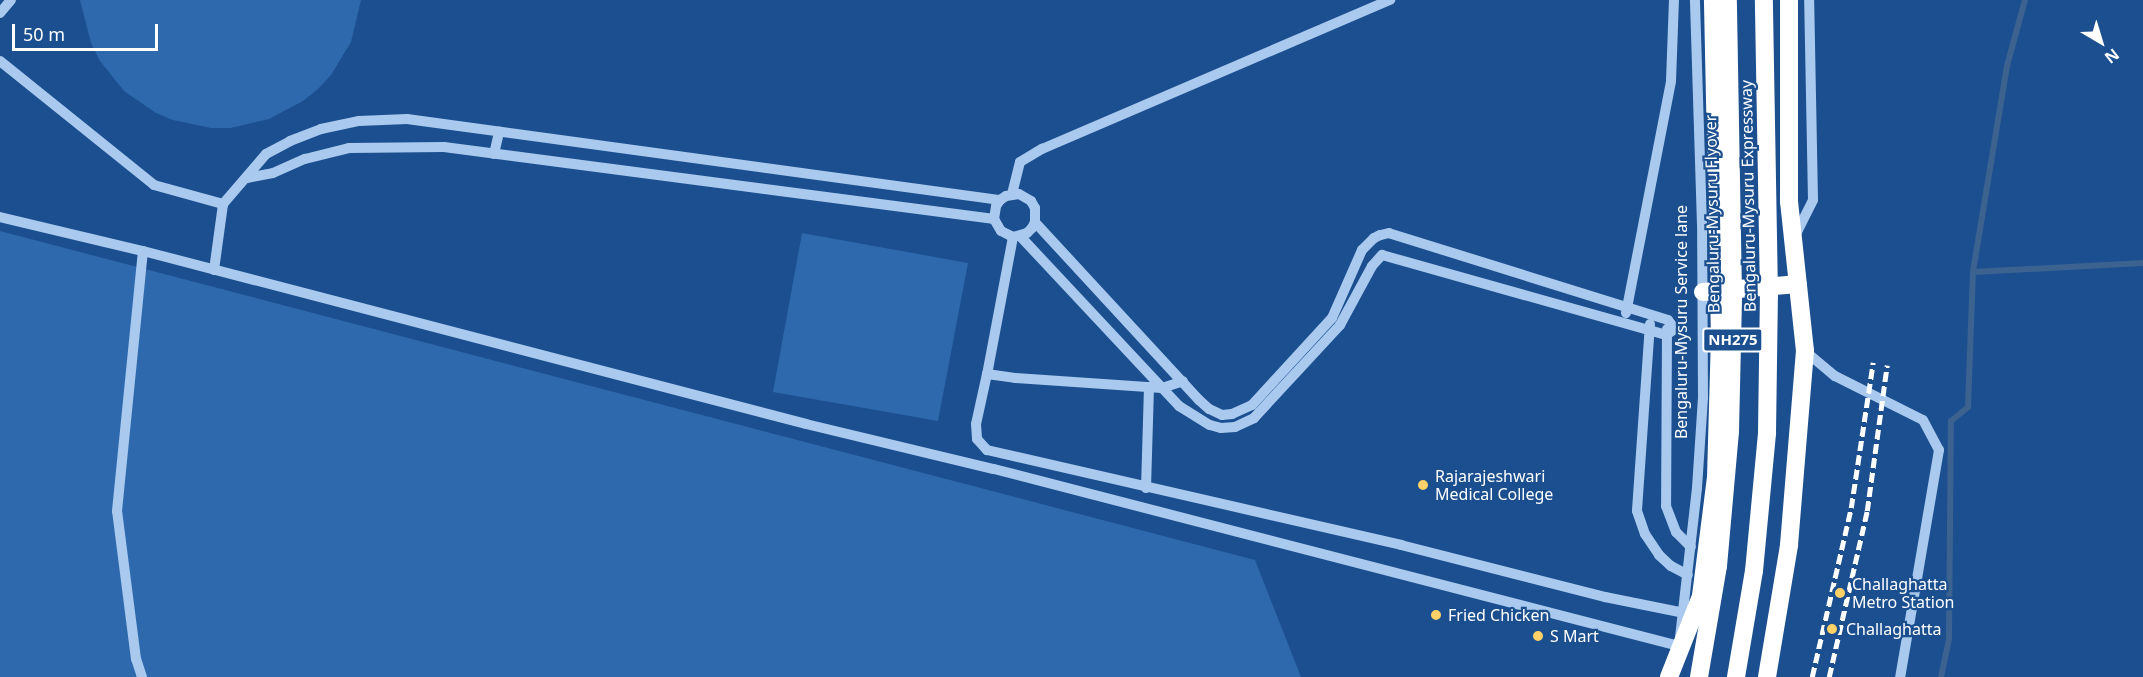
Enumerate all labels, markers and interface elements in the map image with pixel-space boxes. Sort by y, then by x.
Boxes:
scale bar [15,12,160,50]
north arrow [2071,12,2131,72]
text: 50 m [23,22,65,46]
text: N [2100,44,2124,69]
street label: Bengaluru-Mysuru Expressway [1736,80,1760,312]
street label: Bengaluru-Mysuru Flyover [1701,115,1723,313]
street label: Bengaluru-Mysuru Service lane [1671,205,1691,439]
road number: NH275 [1702,328,1764,352]
place label: Rajarajeshwari Medical College [1435,466,1553,504]
marker: Rajarajeshwari Medical College [1416,478,1430,492]
place label: Challaghatta Metro Station [1852,574,1954,612]
marker: Challaghatta Metro Station [1833,586,1847,600]
place label: Fried Chicken [1448,605,1549,625]
marker: Fried Chicken [1429,608,1443,622]
place label: Challaghatta [1846,619,1941,639]
marker: Challaghatta [1823,620,1841,638]
place label: S Mart [1550,626,1599,646]
marker: S Mart [1531,629,1545,643]

